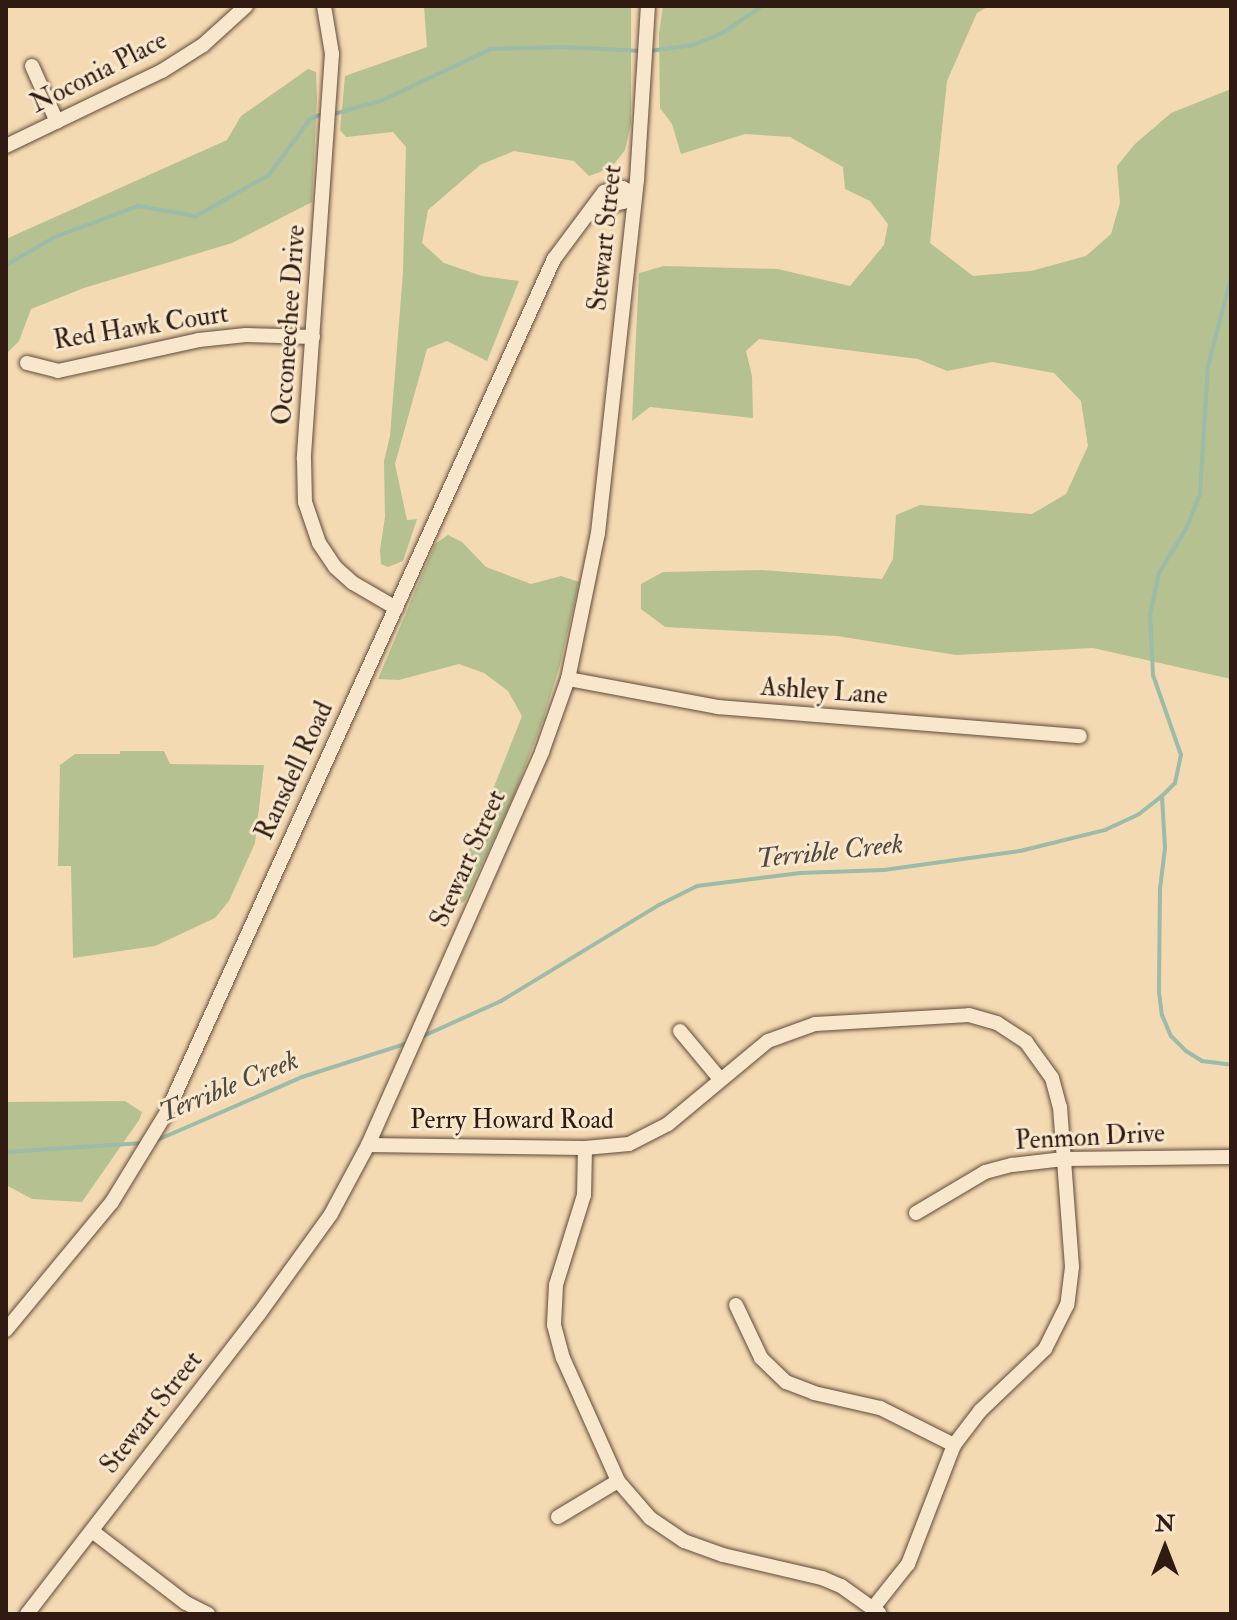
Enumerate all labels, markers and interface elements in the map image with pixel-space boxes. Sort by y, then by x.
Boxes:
street label: Noconia Place [26,25,172,121]
street label: Stewart Street [583,163,629,313]
street label: Occoneechee Drive [267,224,313,426]
street label: Red Hawk Court [51,299,231,357]
street label: Ashley Lane [760,672,888,712]
street label: Ransdell Road [249,697,341,845]
street label: Stewart Street [425,786,513,932]
water label: Terrible Creek [755,828,905,876]
water label: Terrible Creek [154,1044,304,1130]
street label: Perry Howard Road [410,1105,614,1137]
street label: Penmon Drive [1014,1119,1166,1157]
street label: Stewart Street [95,1346,209,1480]
north arrow [1125,1508,1205,1588]
text: N [1155,1510,1175,1538]

